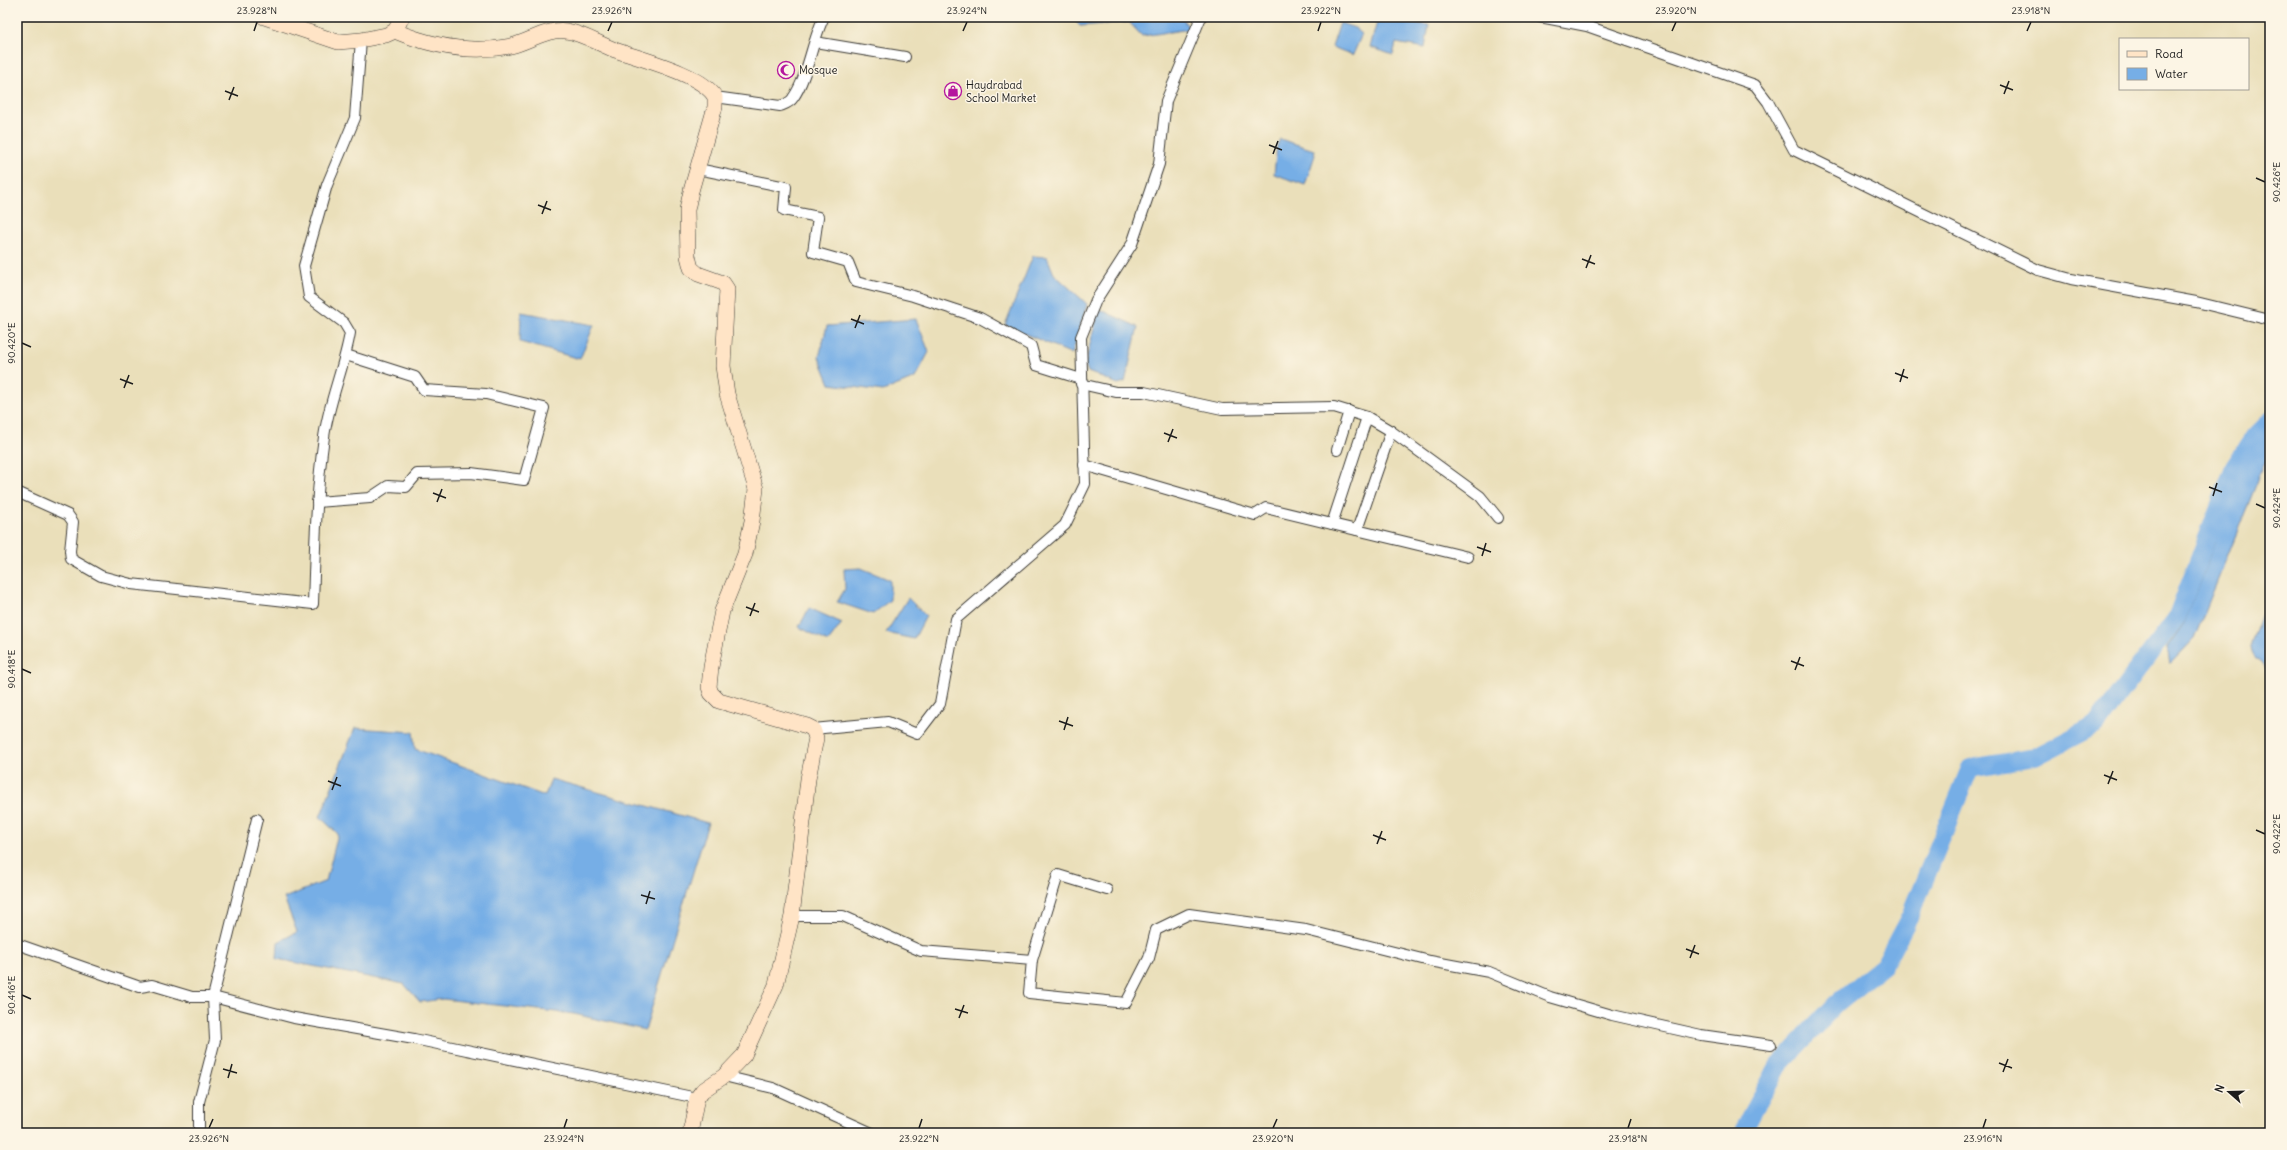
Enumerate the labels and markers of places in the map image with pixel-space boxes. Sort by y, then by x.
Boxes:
mosque icon: Mosque [776,60,796,80]
place label: Mosque [799,63,837,77]
place label: Haydrabad School Market [966,78,1037,105]
shop icon: Haydrabad School Market [943,81,963,101]

